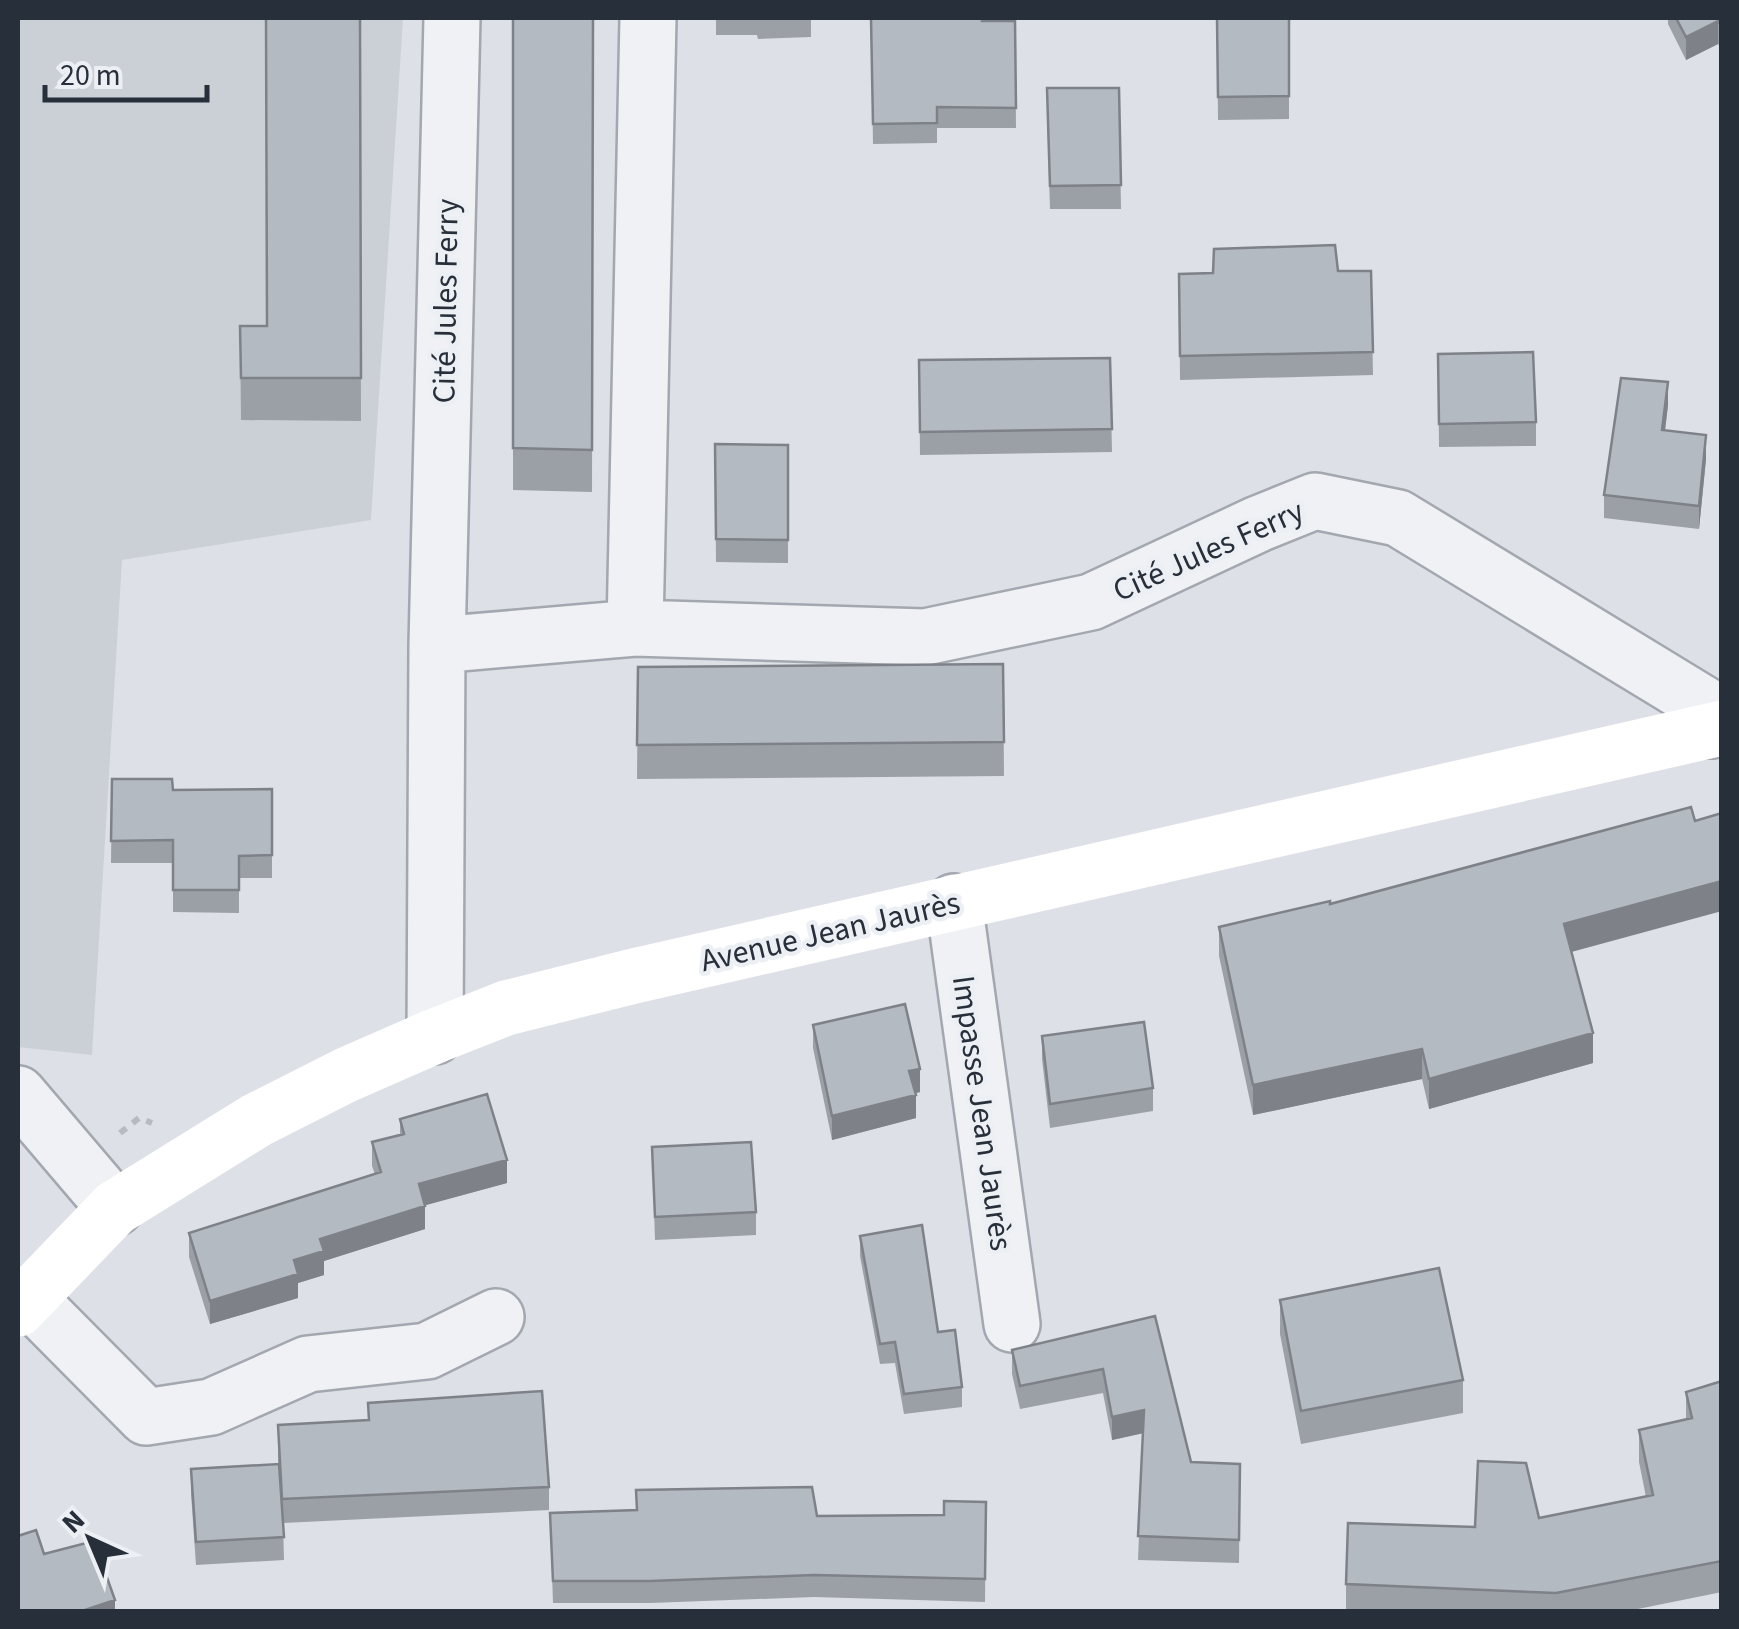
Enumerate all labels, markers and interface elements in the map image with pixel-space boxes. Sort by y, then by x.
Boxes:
scale bar [45,40,208,102]
text: 20 m [60,54,121,97]
street label: Cité Jules Ferry [421,198,471,404]
street label: Cité Jules Ferry [1106,488,1311,614]
street label: Avenue Jean Jaurès [696,880,964,984]
street label: Impasse Jean Jaurès [940,973,1024,1254]
north arrow [40,1489,140,1589]
text: N [53,1501,94,1543]

